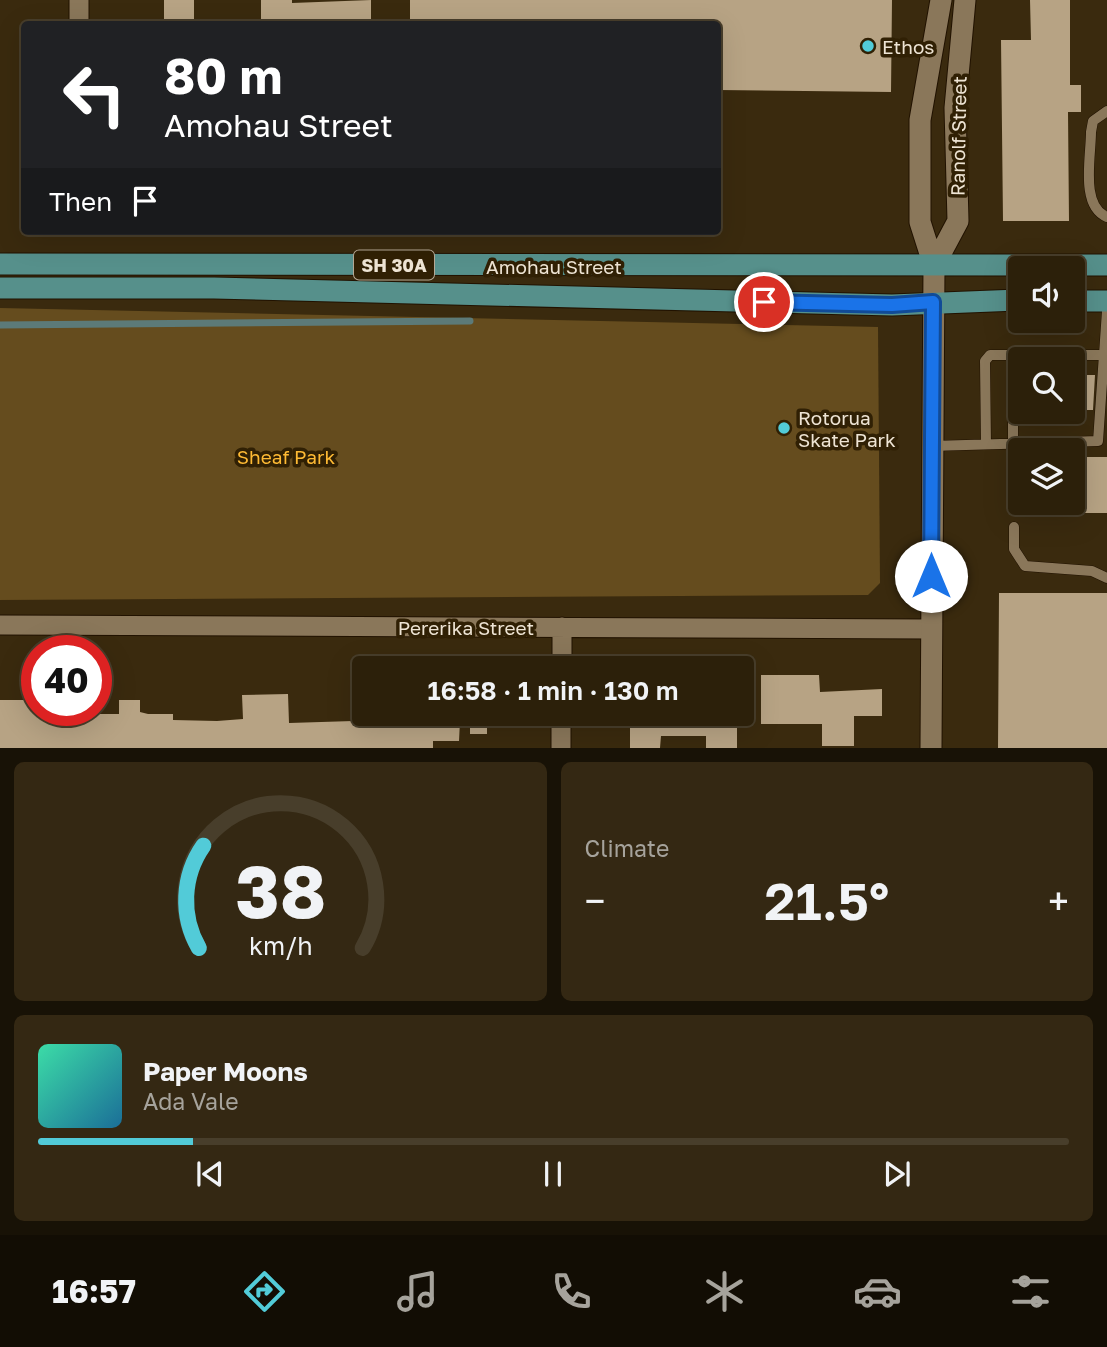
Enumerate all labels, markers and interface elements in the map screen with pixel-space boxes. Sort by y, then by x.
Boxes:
place label: Ethos [882,35,934,58]
marker: Ethos [860,38,876,54]
text: 80 m [164,46,282,105]
icon: left [49,49,140,140]
street label: Ranolf Street [945,76,971,196]
text: Amohau Street [164,106,393,144]
icon: arrive [126,182,164,220]
text: Then [49,186,112,217]
road number: SH 30A [354,250,434,279]
street label: Amohau Street [486,255,622,278]
map controls [1008,256,1085,515]
button: sound [1008,256,1085,333]
pin [734,272,794,332]
icon: arrive [745,283,783,321]
button: search [1008,347,1085,424]
place label: Rotorua Skate Park [798,406,896,451]
marker: Rotorua Skate Park [776,420,792,436]
button: layers [1008,438,1085,515]
park label: Sheaf Park [237,445,335,468]
position arrow [894,539,968,613]
street label: Pererika Street [398,616,534,639]
speed limit sign: 40 [21,635,112,726]
text: 16:58 · 1 min · 130 m [427,675,679,706]
text: Climate [585,834,669,862]
text: 38 [235,847,326,934]
text: 21.5° [764,869,889,931]
text: − [585,878,605,923]
text: + [1048,878,1069,923]
text: km/h [248,929,312,960]
text: Paper Moons [143,1056,308,1087]
text: Ada Vale [143,1087,239,1115]
icon: previous [191,1155,229,1193]
icon: pause [534,1155,572,1193]
icon: next [878,1155,916,1193]
icon: directions [240,1267,289,1316]
icon: music [393,1267,442,1316]
icon: phone [547,1267,596,1316]
icon: climate [700,1267,749,1316]
icon: car [853,1267,902,1316]
icon: filters [1006,1267,1055,1316]
text: 16:57 [52,1272,136,1310]

